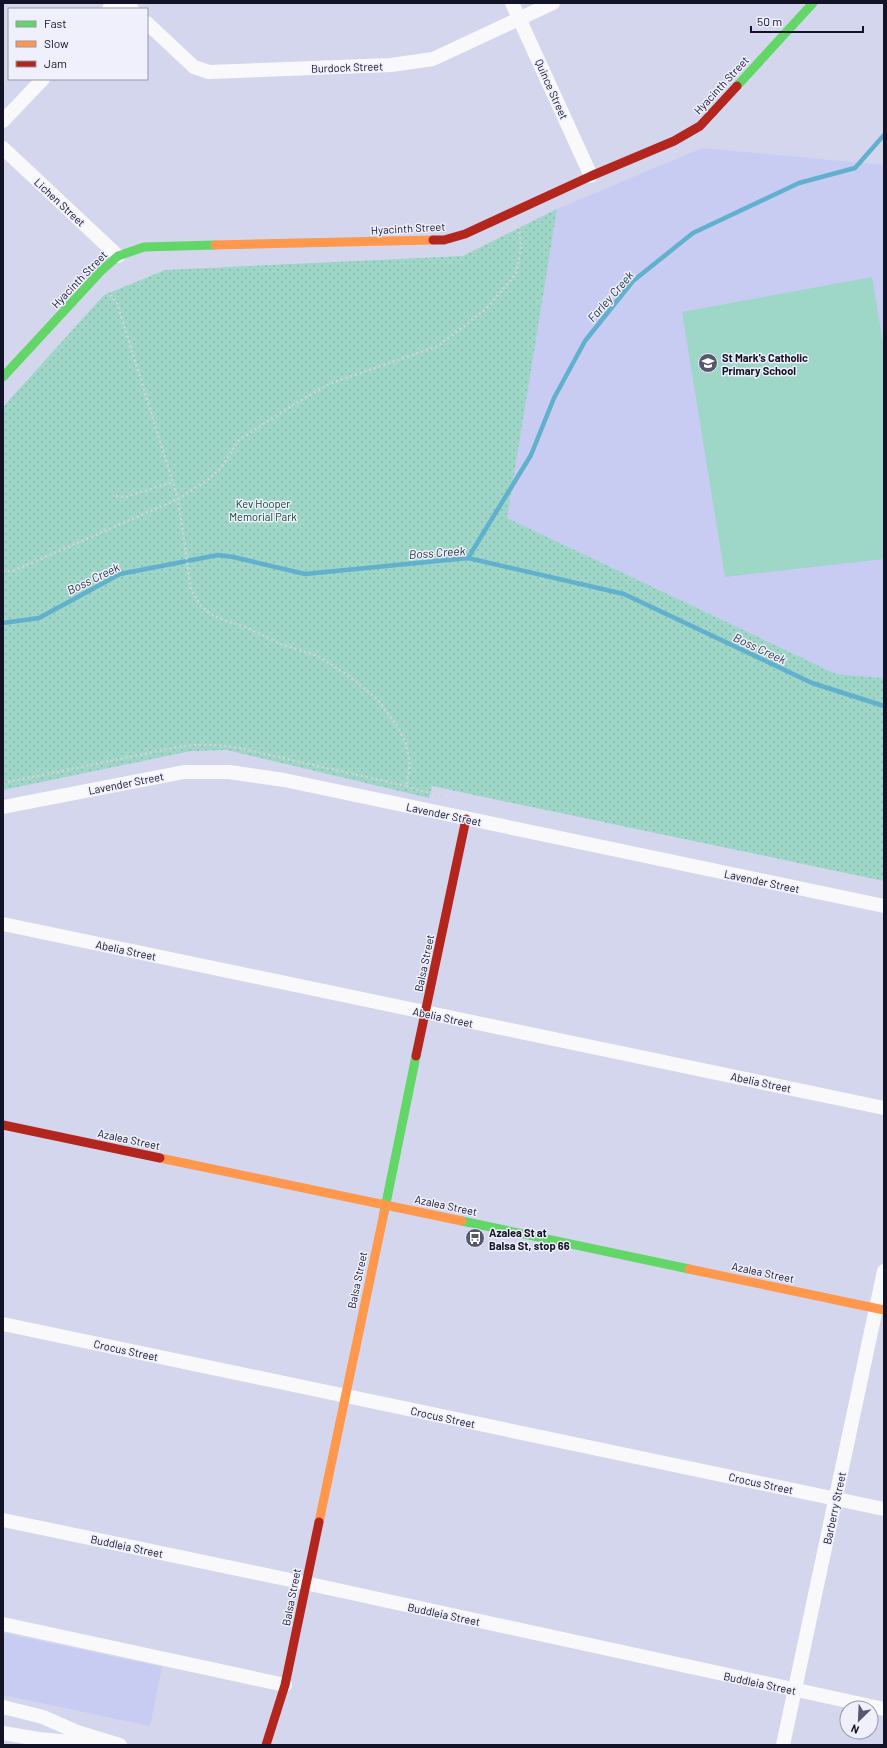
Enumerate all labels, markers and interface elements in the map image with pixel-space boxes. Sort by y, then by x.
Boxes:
legend [8,8,148,80]
scale bar [751,8,863,34]
text: 50 m [757,14,782,28]
text: Fast [44,16,67,30]
text: Slow [44,36,69,50]
street label: Hyacinth Street [691,53,751,117]
text: Jam [44,56,67,70]
street label: Quince Street [533,57,571,121]
street label: Burdock Street [311,59,383,75]
street label: Lichen Street [32,175,88,229]
street label: Hyacinth Street [371,220,445,236]
street label: Hyacinth Street [48,248,110,310]
water label: Farley Creek [584,268,636,324]
place label: St Mark's Catholic Primary School [722,351,808,377]
school or university icon: St Mark's Catholic Primary School [697,352,719,374]
park label: Kev Hooper Memorial Park [229,497,297,523]
water label: Boss Creek [408,543,466,561]
water label: Boss Creek [65,559,122,597]
water label: Boss Creek [731,630,789,666]
street label: Lavender Street [87,769,165,797]
street label: Lavender Street [405,800,483,828]
street label: Lavender Street [723,867,801,895]
street label: Balsa Street [412,933,436,993]
street label: Abelia Street [94,937,158,963]
street label: Abelia Street [411,1004,475,1030]
street label: Abelia Street [729,1069,793,1095]
street label: Azalea Street [97,1126,161,1152]
street label: Azalea Street [414,1192,478,1218]
place label: Azalea St at Balsa St, stop 66 [489,1226,570,1252]
bus stop icon: Azalea St at Balsa St, stop 66 [464,1227,486,1249]
street label: Balsa Street [345,1250,369,1310]
street label: Azalea Street [731,1259,795,1285]
street label: Crocus Street [92,1337,160,1363]
street label: Crocus Street [409,1404,477,1430]
street label: Crocus Street [727,1470,795,1496]
street label: Barberry Street [820,1471,848,1545]
street label: Buddleia Street [90,1532,164,1560]
street label: Balsa Street [279,1567,303,1627]
street label: Buddleia Street [407,1600,481,1628]
street label: Buddleia Street [723,1669,797,1697]
north arrow [839,1700,879,1740]
text: N [849,1722,861,1737]

